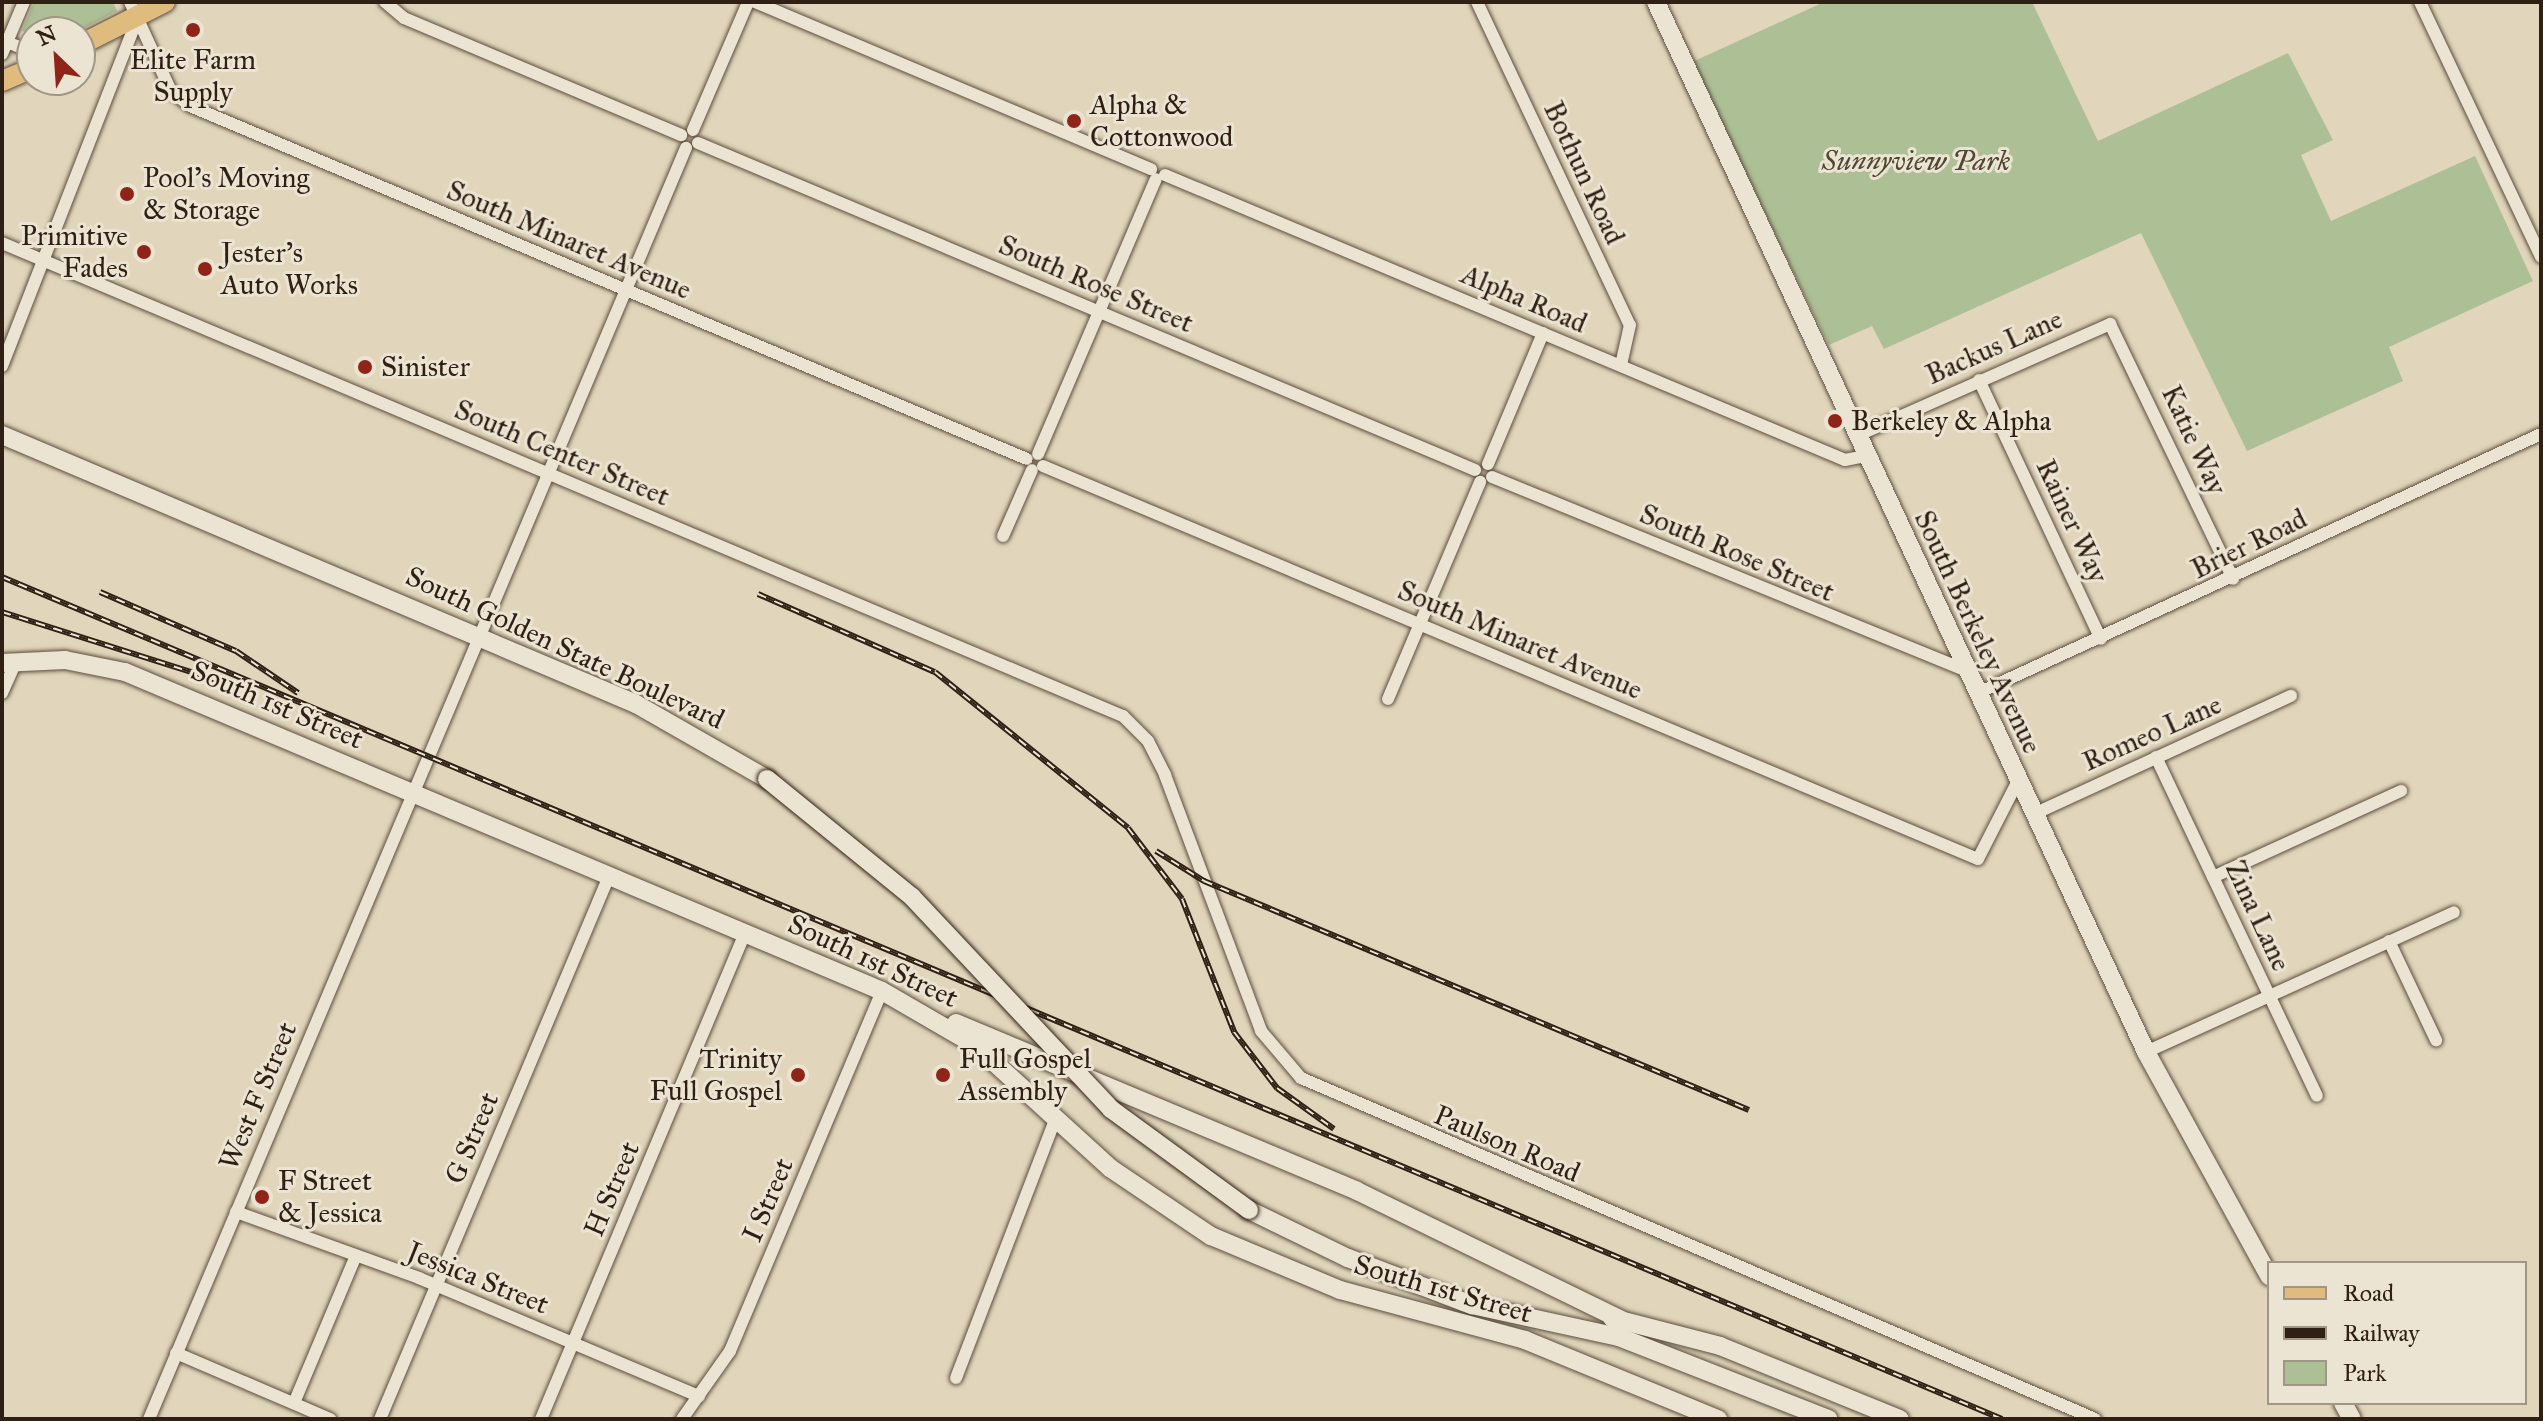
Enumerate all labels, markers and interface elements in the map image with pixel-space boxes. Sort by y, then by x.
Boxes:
north arrow [16,16,96,96]
text: N [32,19,61,52]
marker: Elite Farm Supply [184,21,202,39]
place label: Elite Farm Supply [130,43,256,109]
place label: Alpha & Cottonwood [1090,88,1233,154]
street label: Bothun Road [1536,96,1632,250]
marker: Alpha & Cottonwood [1065,112,1083,130]
park label: Sunnyview Park [1822,144,2010,178]
place label: Pool's Moving & Storage [143,161,310,227]
street label: South Minaret Avenue [442,173,696,307]
marker: Pool's Moving & Storage [118,185,136,203]
place label: Primitive Fades [21,219,128,285]
street label: South Rose Street [994,228,1198,340]
place label: Jester's Auto Works [221,236,358,302]
marker: Primitive Fades [135,243,153,261]
street label: Alpha Road [1456,257,1592,341]
marker: Jester's Auto Works [196,260,214,278]
street label: Backus Lane [1921,302,2067,392]
place label: Sinister [381,350,470,384]
marker: Sinister [356,358,374,376]
street label: Katie Way [2154,380,2234,500]
street label: South Center Street [449,393,675,513]
place label: Berkeley & Alpha [1851,404,2051,438]
marker: Berkeley & Alpha [1826,412,1844,430]
street label: Rainer Way [2029,454,2115,588]
street label: South Rose Street [1635,497,1839,609]
street label: Brier Road [2186,502,2312,586]
street label: South Berkeley Avenue [1907,505,2049,759]
street label: South Golden State Boulevard [400,559,730,737]
street label: South Minaret Avenue [1393,573,1647,707]
street label: South 1st Street [186,654,368,756]
street label: Romeo Lane [2077,687,2227,779]
street label: Zina Lane [2218,856,2298,976]
street label: South 1st Street [783,907,963,1015]
street label: West F Street [212,1017,304,1175]
place label: Trinity Full Gospel [650,1042,782,1108]
place label: Full Gospel Assembly [959,1042,1091,1108]
marker: Trinity Full Gospel [789,1066,807,1084]
marker: Full Gospel Assembly [934,1066,952,1084]
street label: G Street [438,1087,506,1189]
street label: Paulson Road [1429,1098,1585,1190]
street label: H Street [577,1136,647,1242]
street label: I Street [735,1153,801,1247]
place label: F Street & Jessica [278,1164,382,1230]
marker: F Street & Jessica [253,1188,271,1206]
street label: Jessica Street [402,1234,554,1322]
street label: South 1st Street [1350,1248,1536,1330]
legend [2267,1261,2527,1405]
text: Road [2343,1278,2394,1308]
text: Railway [2343,1318,2420,1348]
text: Park [2343,1358,2386,1388]

